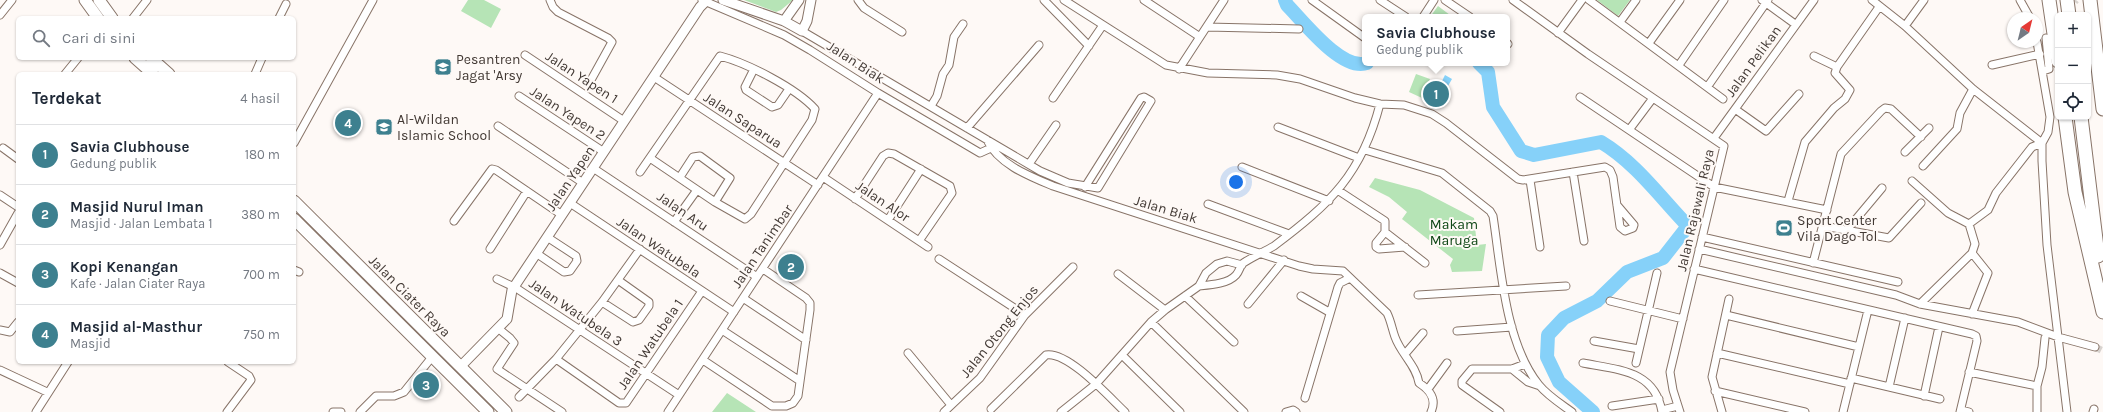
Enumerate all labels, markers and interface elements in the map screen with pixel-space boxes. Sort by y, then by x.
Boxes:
north arrow [2007,12,2043,48]
map controls [2055,12,2091,120]
button: + [2055,12,2091,48]
popup [1362,14,1510,66]
search box [16,16,296,60]
street label: Jalan Pelikan [1722,22,1785,100]
text: Savia Clubhouse [1376,24,1496,42]
icon: search [30,27,52,49]
text: Cari di sini [62,29,136,47]
street label: Jalan Biak [824,38,888,87]
text: Gedung publik [1376,42,1463,57]
street label: Jalan Yapen 1 [542,48,621,107]
button: − [2055,48,2091,84]
place label: Pesantren Jagat 'Arsy [456,51,523,84]
school or university icon: Pesantren Jagat 'Arsy [433,57,453,77]
pin: 1 [1423,79,1449,109]
street label: Jalan Yapen 2 [527,83,609,144]
button: locate [2055,84,2091,120]
text: Terdekat [32,88,101,108]
street label: Jalan Saparua [700,89,785,152]
text: 4 hasil [240,91,280,106]
pin: 4 [335,108,361,138]
place label: Al-Wildan Islamic School [397,111,491,144]
school or university icon: Al-Wildan Islamic School [374,117,394,137]
text: Savia Clubhouse [70,138,189,156]
street label: Jalan Yapen [542,142,598,214]
text: 1 [43,147,47,162]
text: 180 m [245,147,280,162]
street label: Jalan Rajawali Raya [1673,147,1718,273]
text: Gedung publik [70,156,157,171]
your location [1226,172,1246,192]
street label: Jalan Alor [853,177,914,226]
street label: Jalan Aru [654,188,712,235]
street label: Jalan Biak [1132,192,1200,227]
text: Masjid Nurul Iman [70,198,204,216]
street label: Jalan Tanimbar [728,201,797,291]
text: 2 [41,207,49,222]
text: 380 m [241,207,280,222]
place label: Sport Center Vila Dago Tol [1797,212,1878,245]
street label: Jalan Watubela [614,213,704,282]
text: Masjid · Jalan Lembata 1 [70,216,212,231]
park label: Makam Maruga [1430,216,1478,249]
sports icon: Sport Center Vila Dago Tol [1774,218,1794,238]
street label: Jalan Ciater Raya [365,252,454,341]
pin: 2 [778,252,804,282]
text: Kopi Kenangan [70,258,178,276]
text: 3 [41,267,49,282]
text: 700 m [243,267,280,282]
street label: Jalan Watubela 3 [526,275,626,350]
text: Kafe · Jalan Ciater Raya [70,276,206,291]
street label: Jalan Otong Enjos [957,282,1042,381]
street label: Jalan Watubela 1 [614,296,687,393]
text: Masjid al-Masthur [70,318,202,336]
text: 4 [41,327,49,342]
text: 750 m [244,327,280,342]
text: Masjid [70,336,111,351]
pin: 3 [413,370,439,400]

